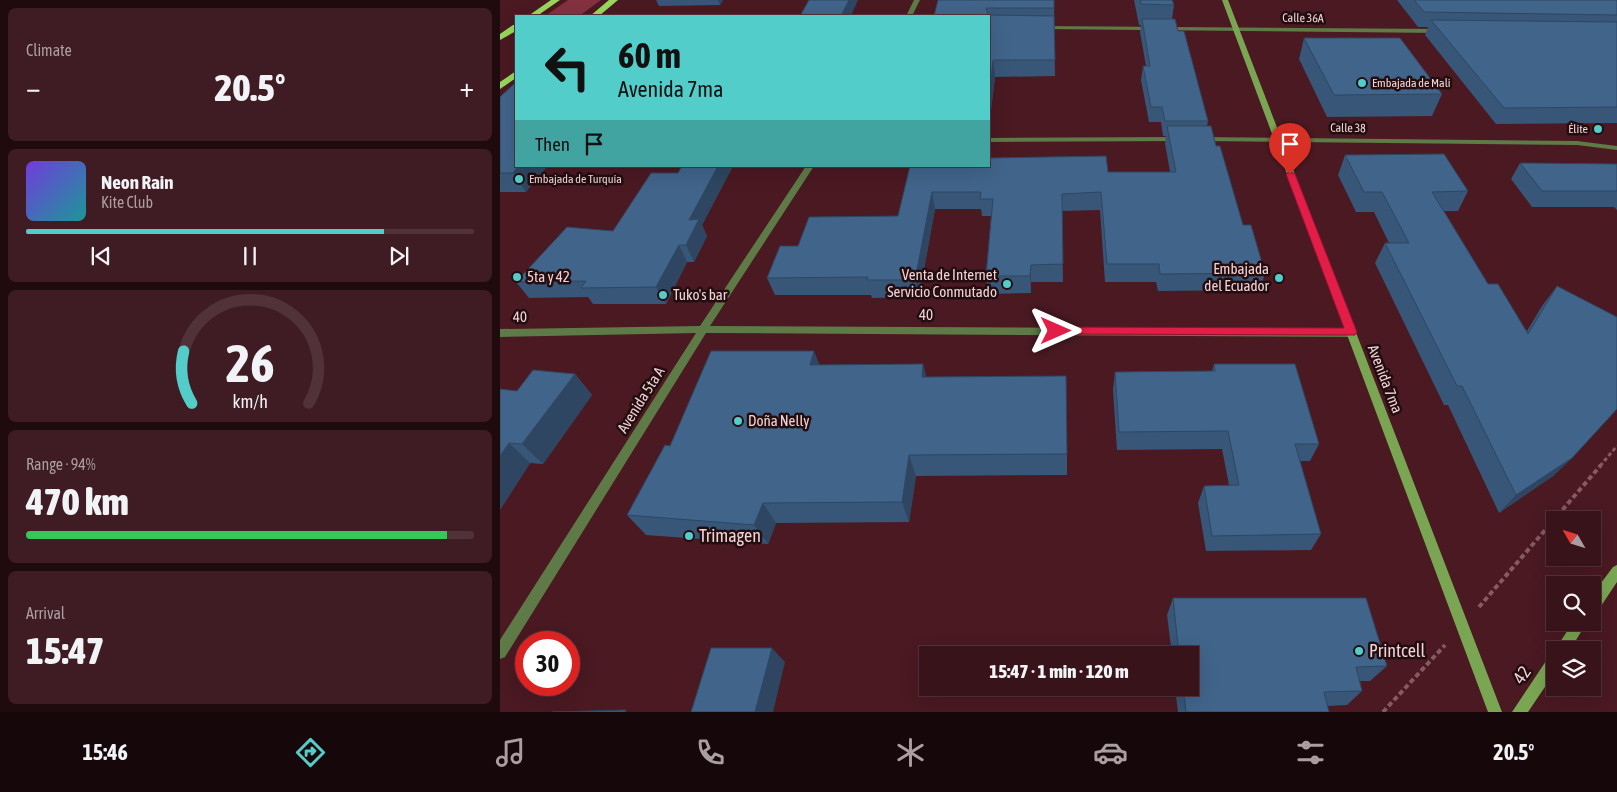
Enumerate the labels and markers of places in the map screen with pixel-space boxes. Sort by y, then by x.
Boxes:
place label: Embajada de Mali [1372,76,1451,90]
marker: Embajada de Mali [1356,77,1368,89]
place label: Élite [1568,122,1588,136]
pin [1269,123,1311,174]
marker: Élite [1592,123,1604,135]
place label: Embajada de Turquía [529,172,622,186]
marker: Embajada de Turquía [513,173,525,185]
place label: Embajada del Ecuador [1204,260,1270,294]
place label: Venta de Internet Servicio Conmutado [887,266,997,300]
place label: 5ta y 42 [527,268,570,285]
marker: 5ta y 42 [511,271,523,283]
marker: Embajada del Ecuador [1273,272,1285,284]
marker: Venta de Internet Servicio Conmutado [1001,278,1013,290]
place label: Tuko's bar [673,286,728,303]
marker: Tuko's bar [657,289,669,301]
place label: Doña Nelly [748,412,809,429]
marker: Doña Nelly [732,415,744,427]
place label: Trimagen [699,525,761,546]
marker: Trimagen [683,530,695,542]
place label: Printcell [1369,640,1426,661]
marker: Printcell [1353,645,1365,657]

